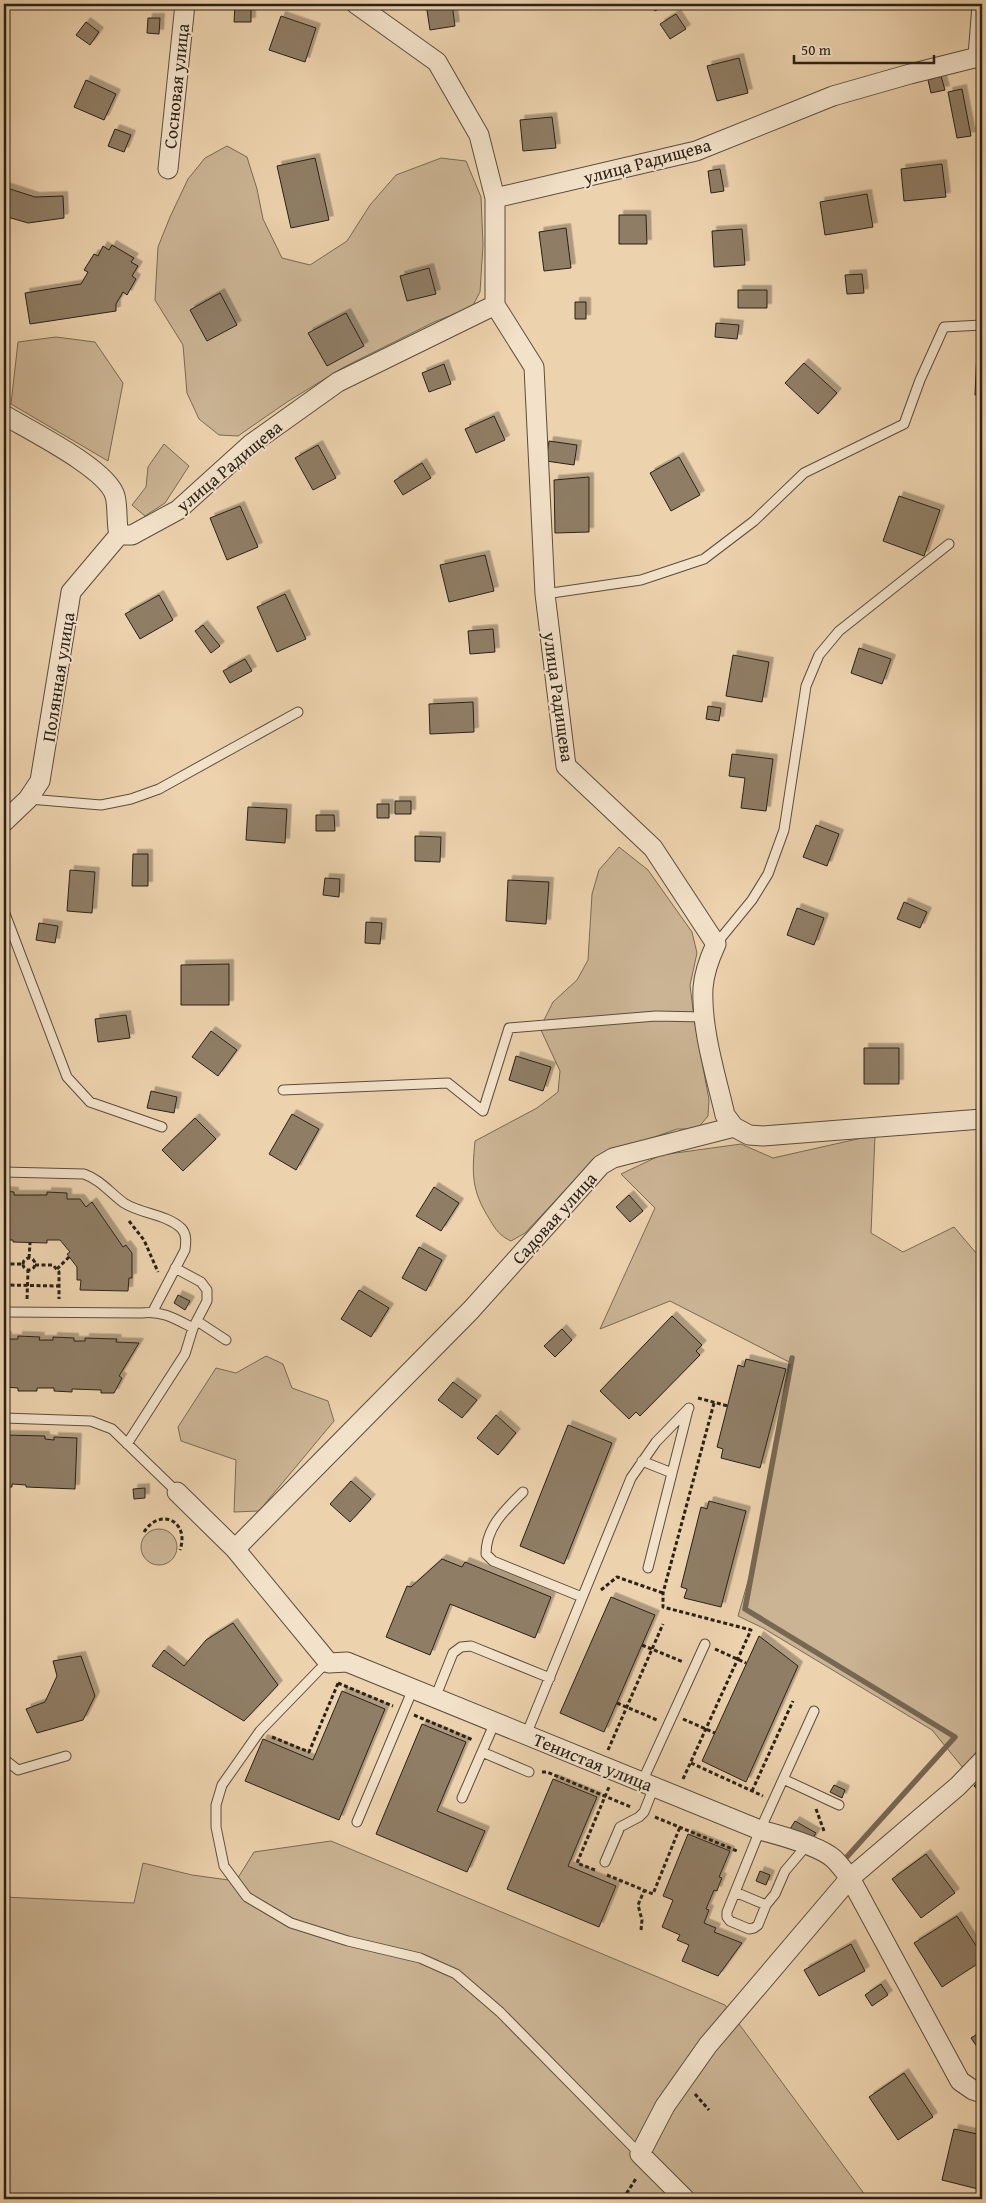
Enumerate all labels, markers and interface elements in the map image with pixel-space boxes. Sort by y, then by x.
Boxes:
street label: Сосновая улица [156,22,196,150]
scale bar [794,32,934,64]
text: 50 m [801,39,832,60]
street label: улица Радищева [579,131,714,191]
street label: улица Радищева [169,413,288,519]
street label: Полянная улица [34,610,82,744]
street label: улица Радищева [536,629,582,764]
street label: Садовая улица [505,1165,603,1270]
street label: Тенистая улица [529,1726,657,1798]

